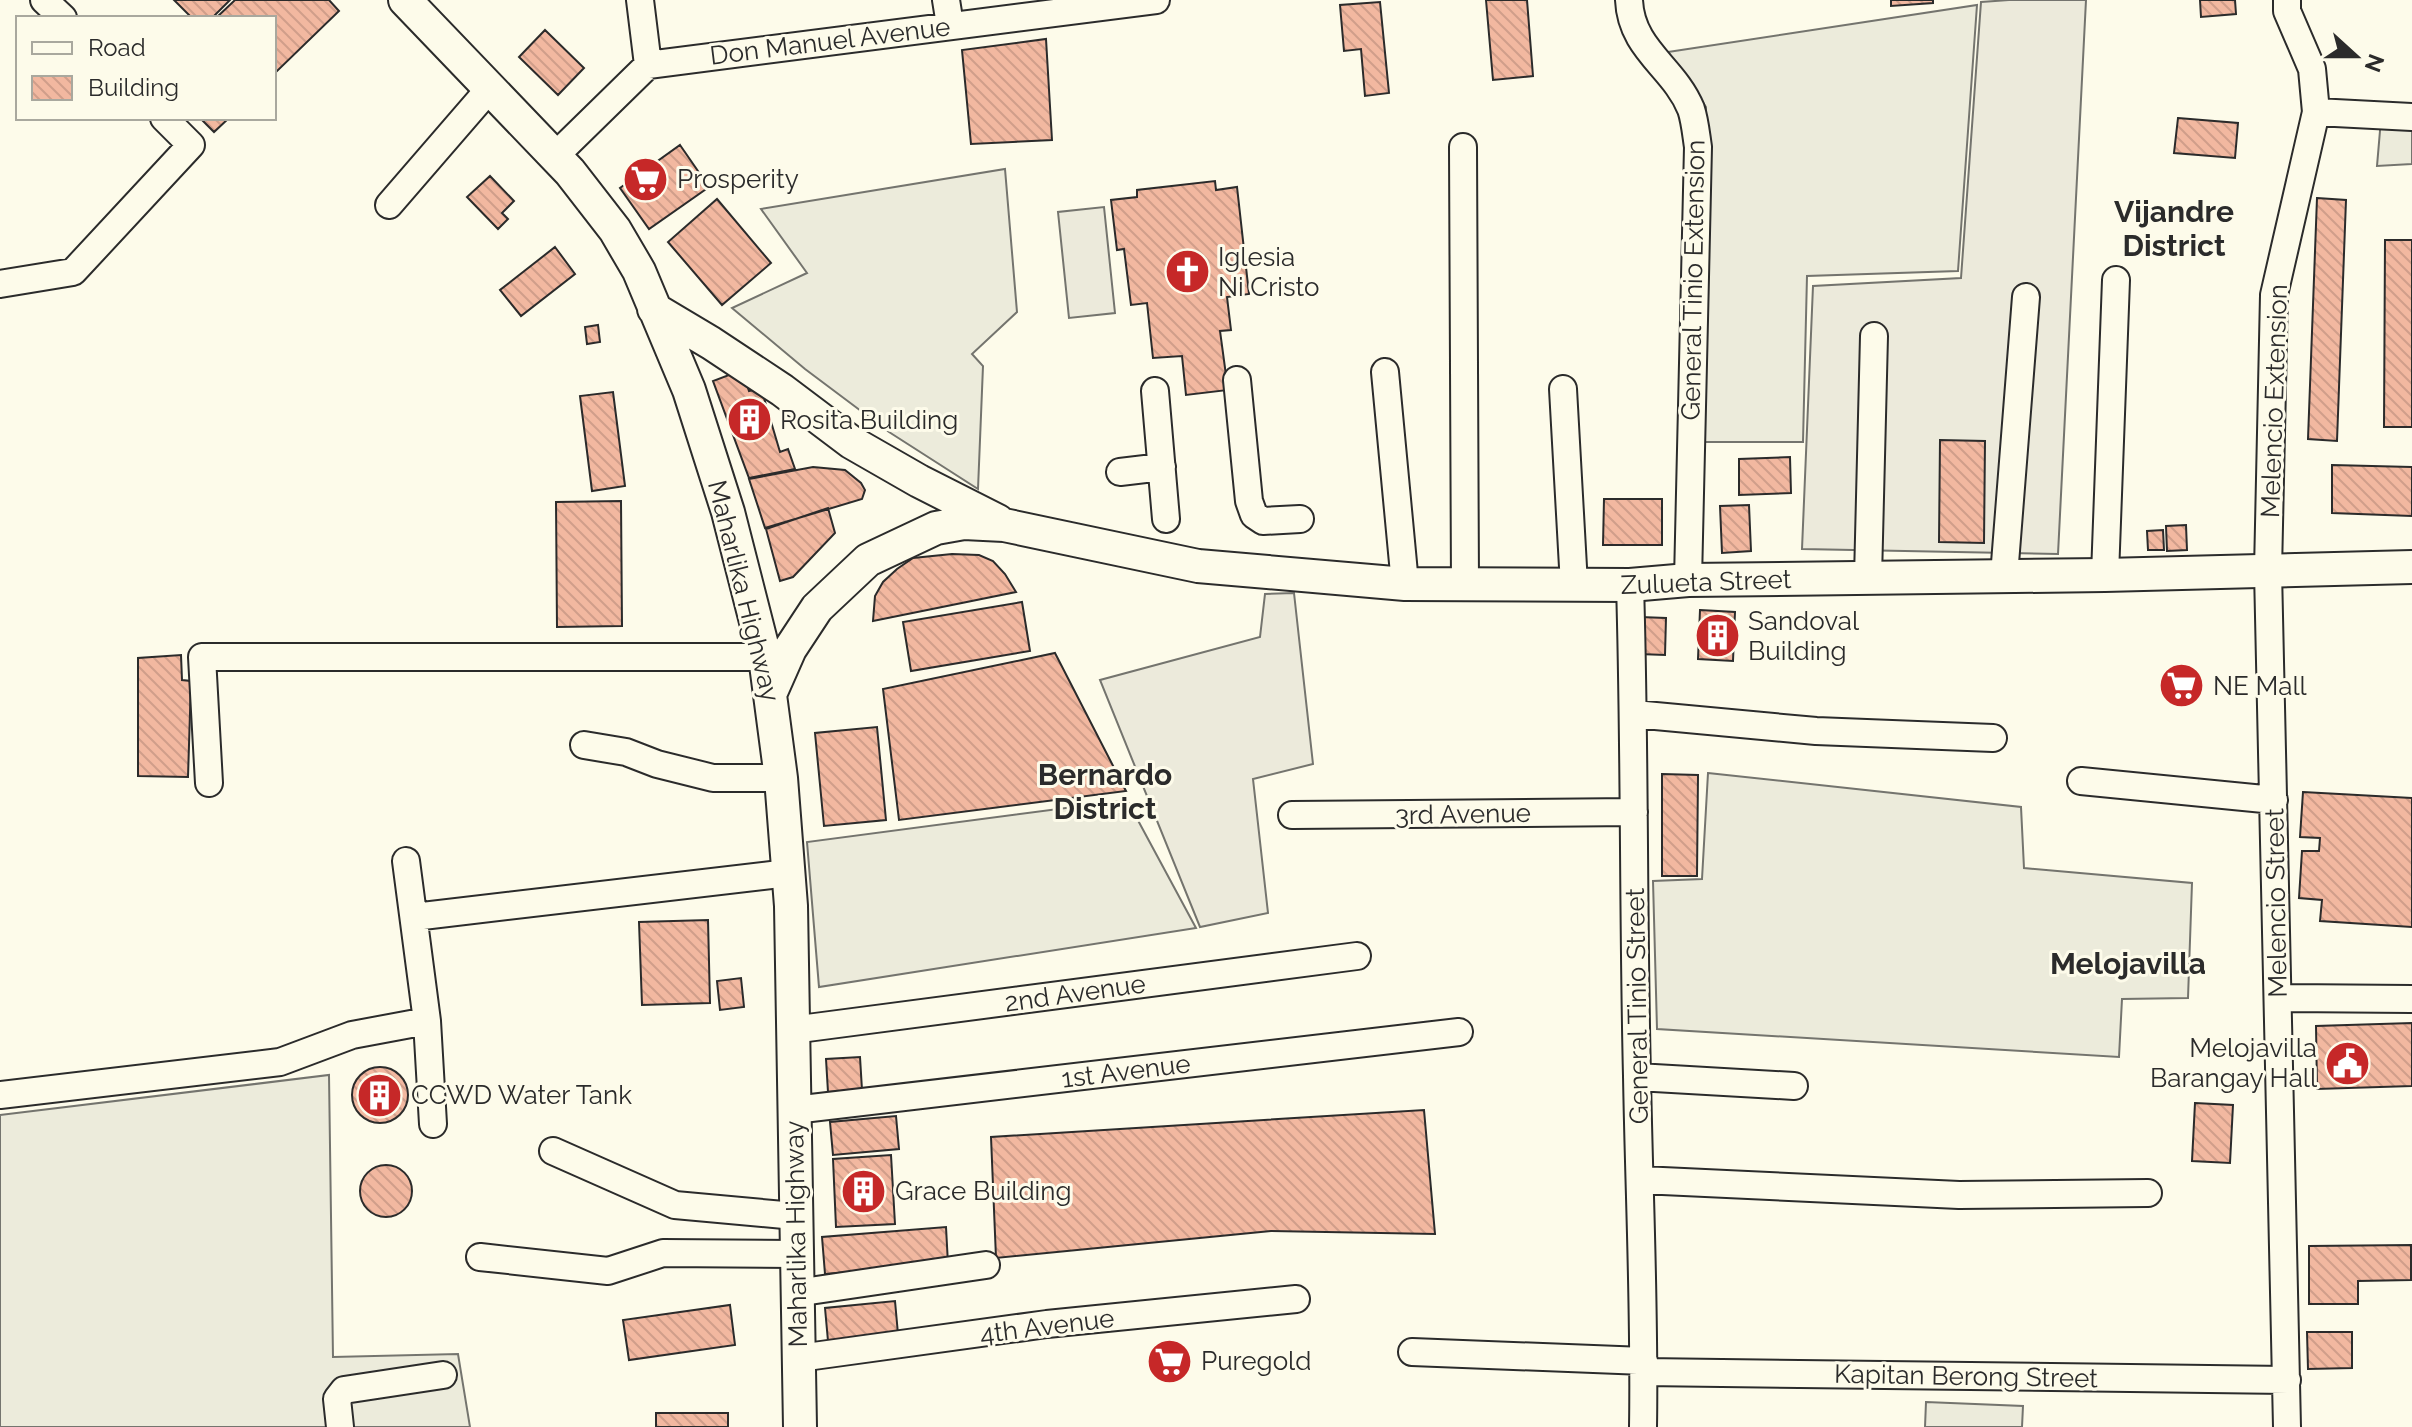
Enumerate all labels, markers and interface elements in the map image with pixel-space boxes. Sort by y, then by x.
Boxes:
street label: Don Manuel Avenue [708,11,952,71]
legend [16,16,276,120]
north arrow [2316,16,2396,96]
text: Road [88,33,146,62]
text: N [2360,51,2390,76]
text: Building [88,73,179,102]
street label: General Tinio Extension [1676,139,1710,421]
supermarket icon: Prosperity [622,155,670,203]
place label: Prosperity [677,164,799,194]
district label: Vijandre District [2114,194,2234,263]
place label: Iglesia Ni Cristo [1218,242,1320,302]
church icon: Iglesia Ni Cristo [1163,248,1211,296]
street label: Melencio Extension [2255,284,2293,518]
building icon: Rosita Building [725,396,773,444]
place label: Rosita Building [780,405,958,435]
street label: Maharlika Highway [702,477,786,705]
street label: Zulueta Street [1620,564,1792,600]
place label: Sandoval Building [1748,606,1860,666]
building icon: Sandoval Building [1693,612,1741,660]
supermarket icon: NE Mall [2158,662,2206,710]
place label: NE Mall [2213,671,2307,701]
district label: Bernardo District [1038,757,1172,826]
street label: 3rd Avenue [1395,798,1531,830]
street label: Melencio Street [2259,808,2293,998]
street label: General Tinio Street [1620,887,1654,1124]
district label: Melojavilla [2050,946,2206,981]
street label: 2nd Avenue [1003,968,1147,1018]
place label: Melojavilla Barangay Hall [2150,1033,2318,1093]
public building icon: Melojavilla Barangay Hall [2324,1039,2372,1087]
street label: 1st Avenue [1060,1048,1192,1094]
building icon: CCWD Water Tank [356,1071,404,1119]
place label: CCWD Water Tank [411,1080,632,1110]
street label: Maharlika Highway [779,1120,813,1348]
building icon: Grace Building [840,1167,888,1215]
place label: Grace Building [895,1176,1071,1206]
street label: 4th Avenue [978,1303,1116,1349]
supermarket icon: Puregold [1146,1337,1194,1385]
place label: Puregold [1201,1346,1311,1376]
street label: Kapitan Berong Street [1834,1359,2099,1393]

